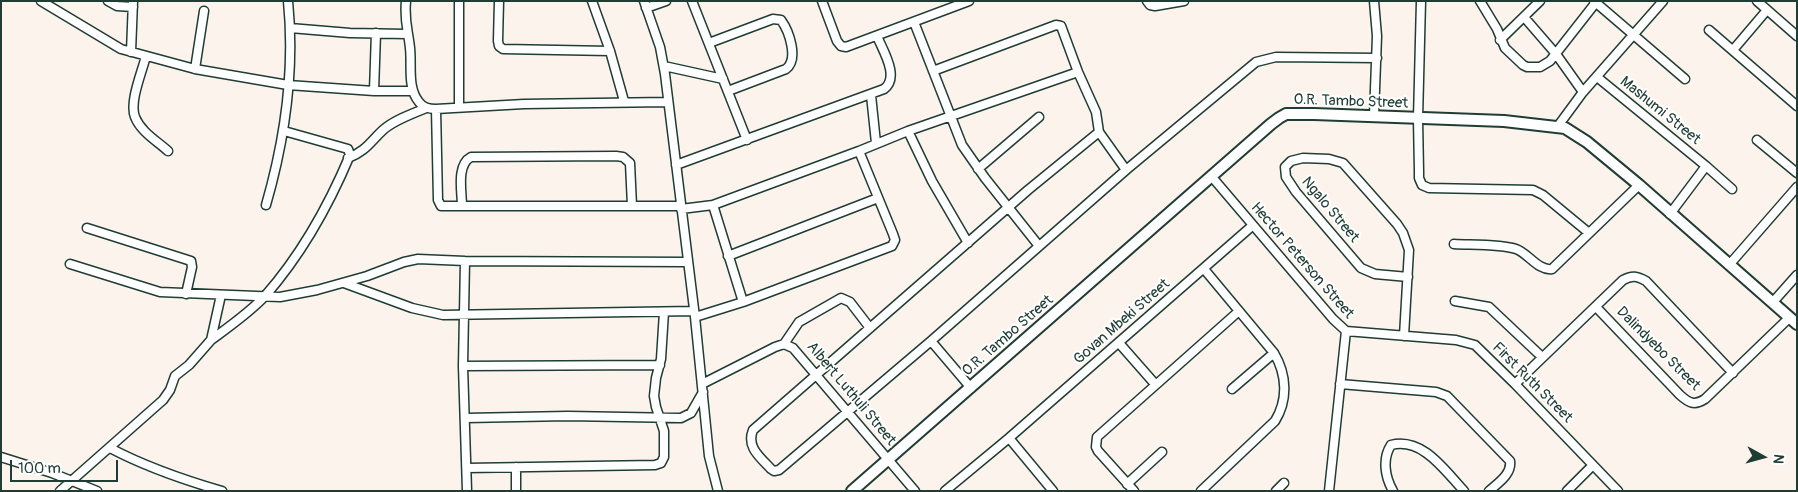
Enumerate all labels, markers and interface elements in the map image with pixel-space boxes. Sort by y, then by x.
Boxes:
street label: Mashumi Street [1616,73,1704,149]
street label: O.R. Tambo Street [1293,91,1409,113]
street label: Ngalo Street [1297,173,1363,247]
street label: Hector Peterson Street [1247,199,1357,323]
street label: Govan Mbeki Street [1070,275,1174,369]
street label: O.R. Tambo Street [959,292,1057,380]
street label: Dalindyebo Street [1612,303,1704,395]
street label: Albert Luthuli Street [802,339,900,449]
street label: First Ruth Street [1488,339,1576,427]
north arrow [1738,432,1788,482]
scale bar [12,450,120,482]
text: N [1769,453,1787,465]
text: 100 m [18,459,61,478]

